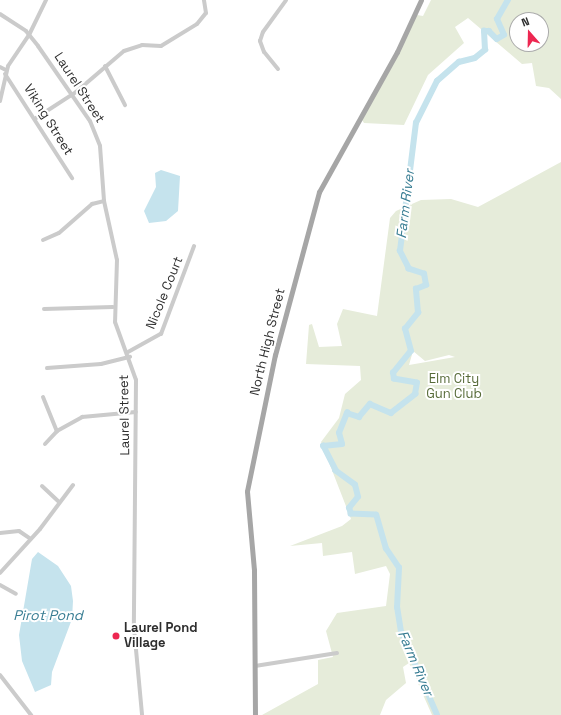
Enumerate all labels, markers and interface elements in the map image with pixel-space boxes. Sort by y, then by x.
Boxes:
north arrow [509,12,549,52]
text: N [519,14,531,30]
street label: Laurel Street [50,50,108,126]
street label: Viking Street [20,82,76,158]
water label: Farm River [392,168,418,240]
street label: Nicole Court [143,254,187,332]
street label: North High Street [247,287,289,397]
park label: Elm City Gun Club [426,372,482,403]
street label: Laurel Street [116,374,134,456]
water label: Pirot Pond [13,607,83,623]
place label: Laurel Pond Village [124,621,198,652]
water label: Farm River [395,628,437,698]
marker: Laurel Pond Village [111,631,121,641]

